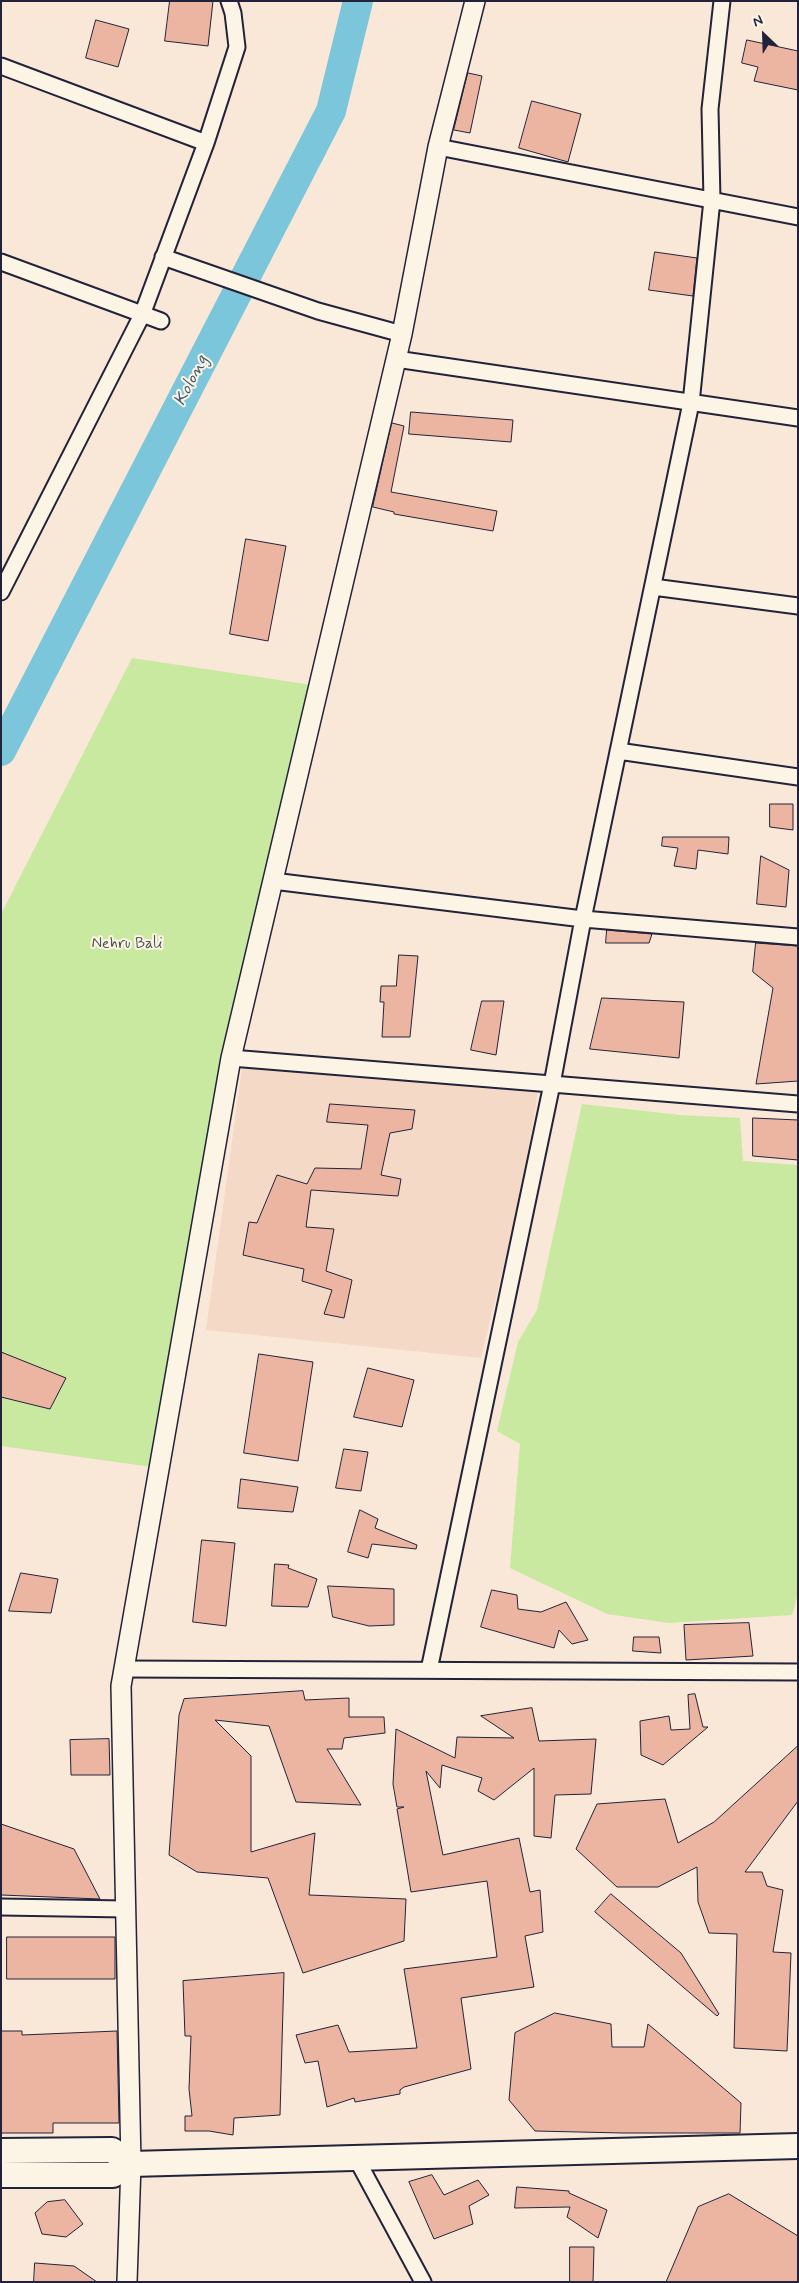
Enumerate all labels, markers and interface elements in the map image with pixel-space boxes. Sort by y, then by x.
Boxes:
north arrow [739,10,789,60]
text: N [750,11,766,31]
water label: Kolong [170,352,214,410]
park label: Nehru Bali [91,935,163,955]

